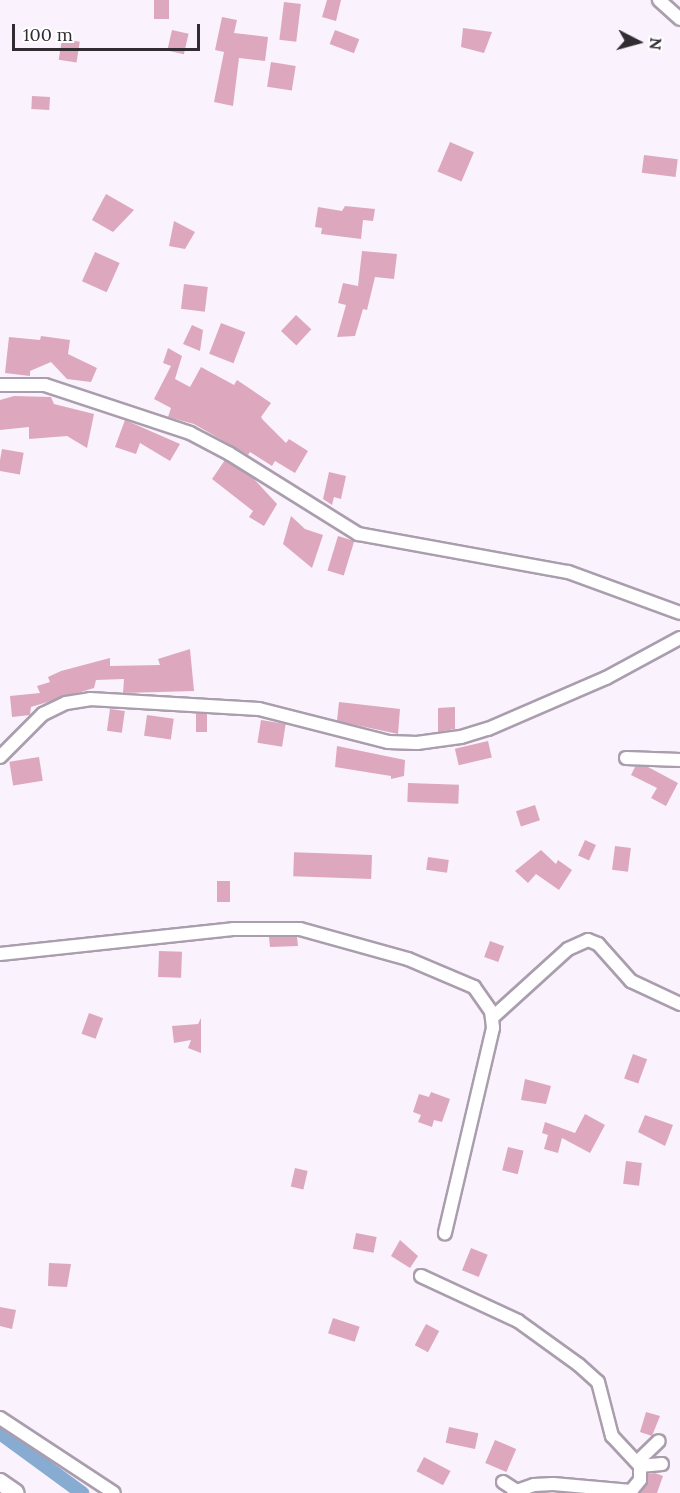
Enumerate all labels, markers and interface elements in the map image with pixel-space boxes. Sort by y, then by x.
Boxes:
scale bar [15,12,202,50]
north arrow [608,12,668,72]
text: 100 m [23,23,73,46]
text: N [645,37,666,51]

